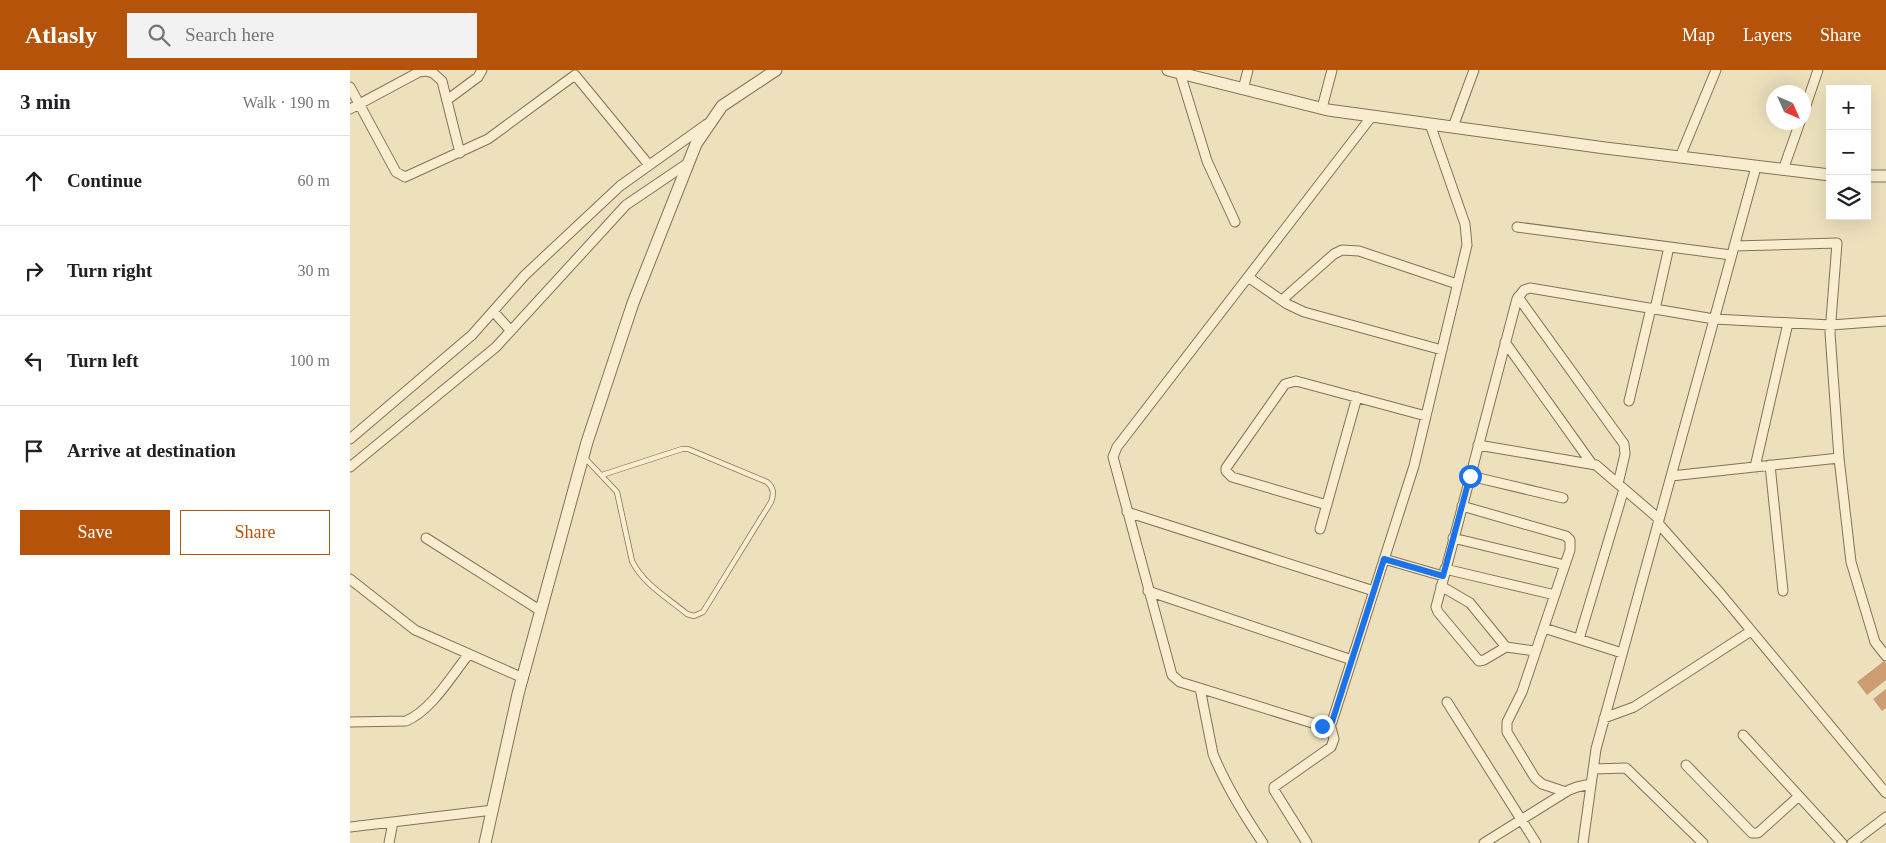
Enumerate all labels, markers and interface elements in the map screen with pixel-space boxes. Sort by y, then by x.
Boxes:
search box [127,13,477,58]
icon: search [145,21,173,49]
text: Atlasly [25,22,97,48]
text: Search here [185,24,274,45]
text: Map [1682,25,1715,45]
text: Layers [1743,25,1792,45]
text: Share [1820,25,1861,45]
north arrow [1766,85,1811,130]
map controls [1826,85,1871,220]
button: + [1826,85,1871,130]
text: 3 min [20,90,71,114]
text: Walk · 190 m [243,94,330,111]
button: − [1826,130,1871,175]
icon: ahead [20,167,48,195]
text: Continue [67,170,142,191]
text: 60 m [298,172,330,189]
button: layers [1826,175,1871,220]
icon: right [20,257,48,285]
text: Turn right [67,260,152,281]
text: 30 m [298,262,330,279]
icon: left [20,347,48,375]
text: Turn left [67,350,139,371]
text: 100 m [290,352,330,369]
icon: arrive [20,437,48,465]
text: Arrive at destination [67,440,236,461]
route start [1459,465,1482,488]
button: Save [20,510,170,555]
button: Share [180,510,330,555]
route end [1311,715,1334,738]

